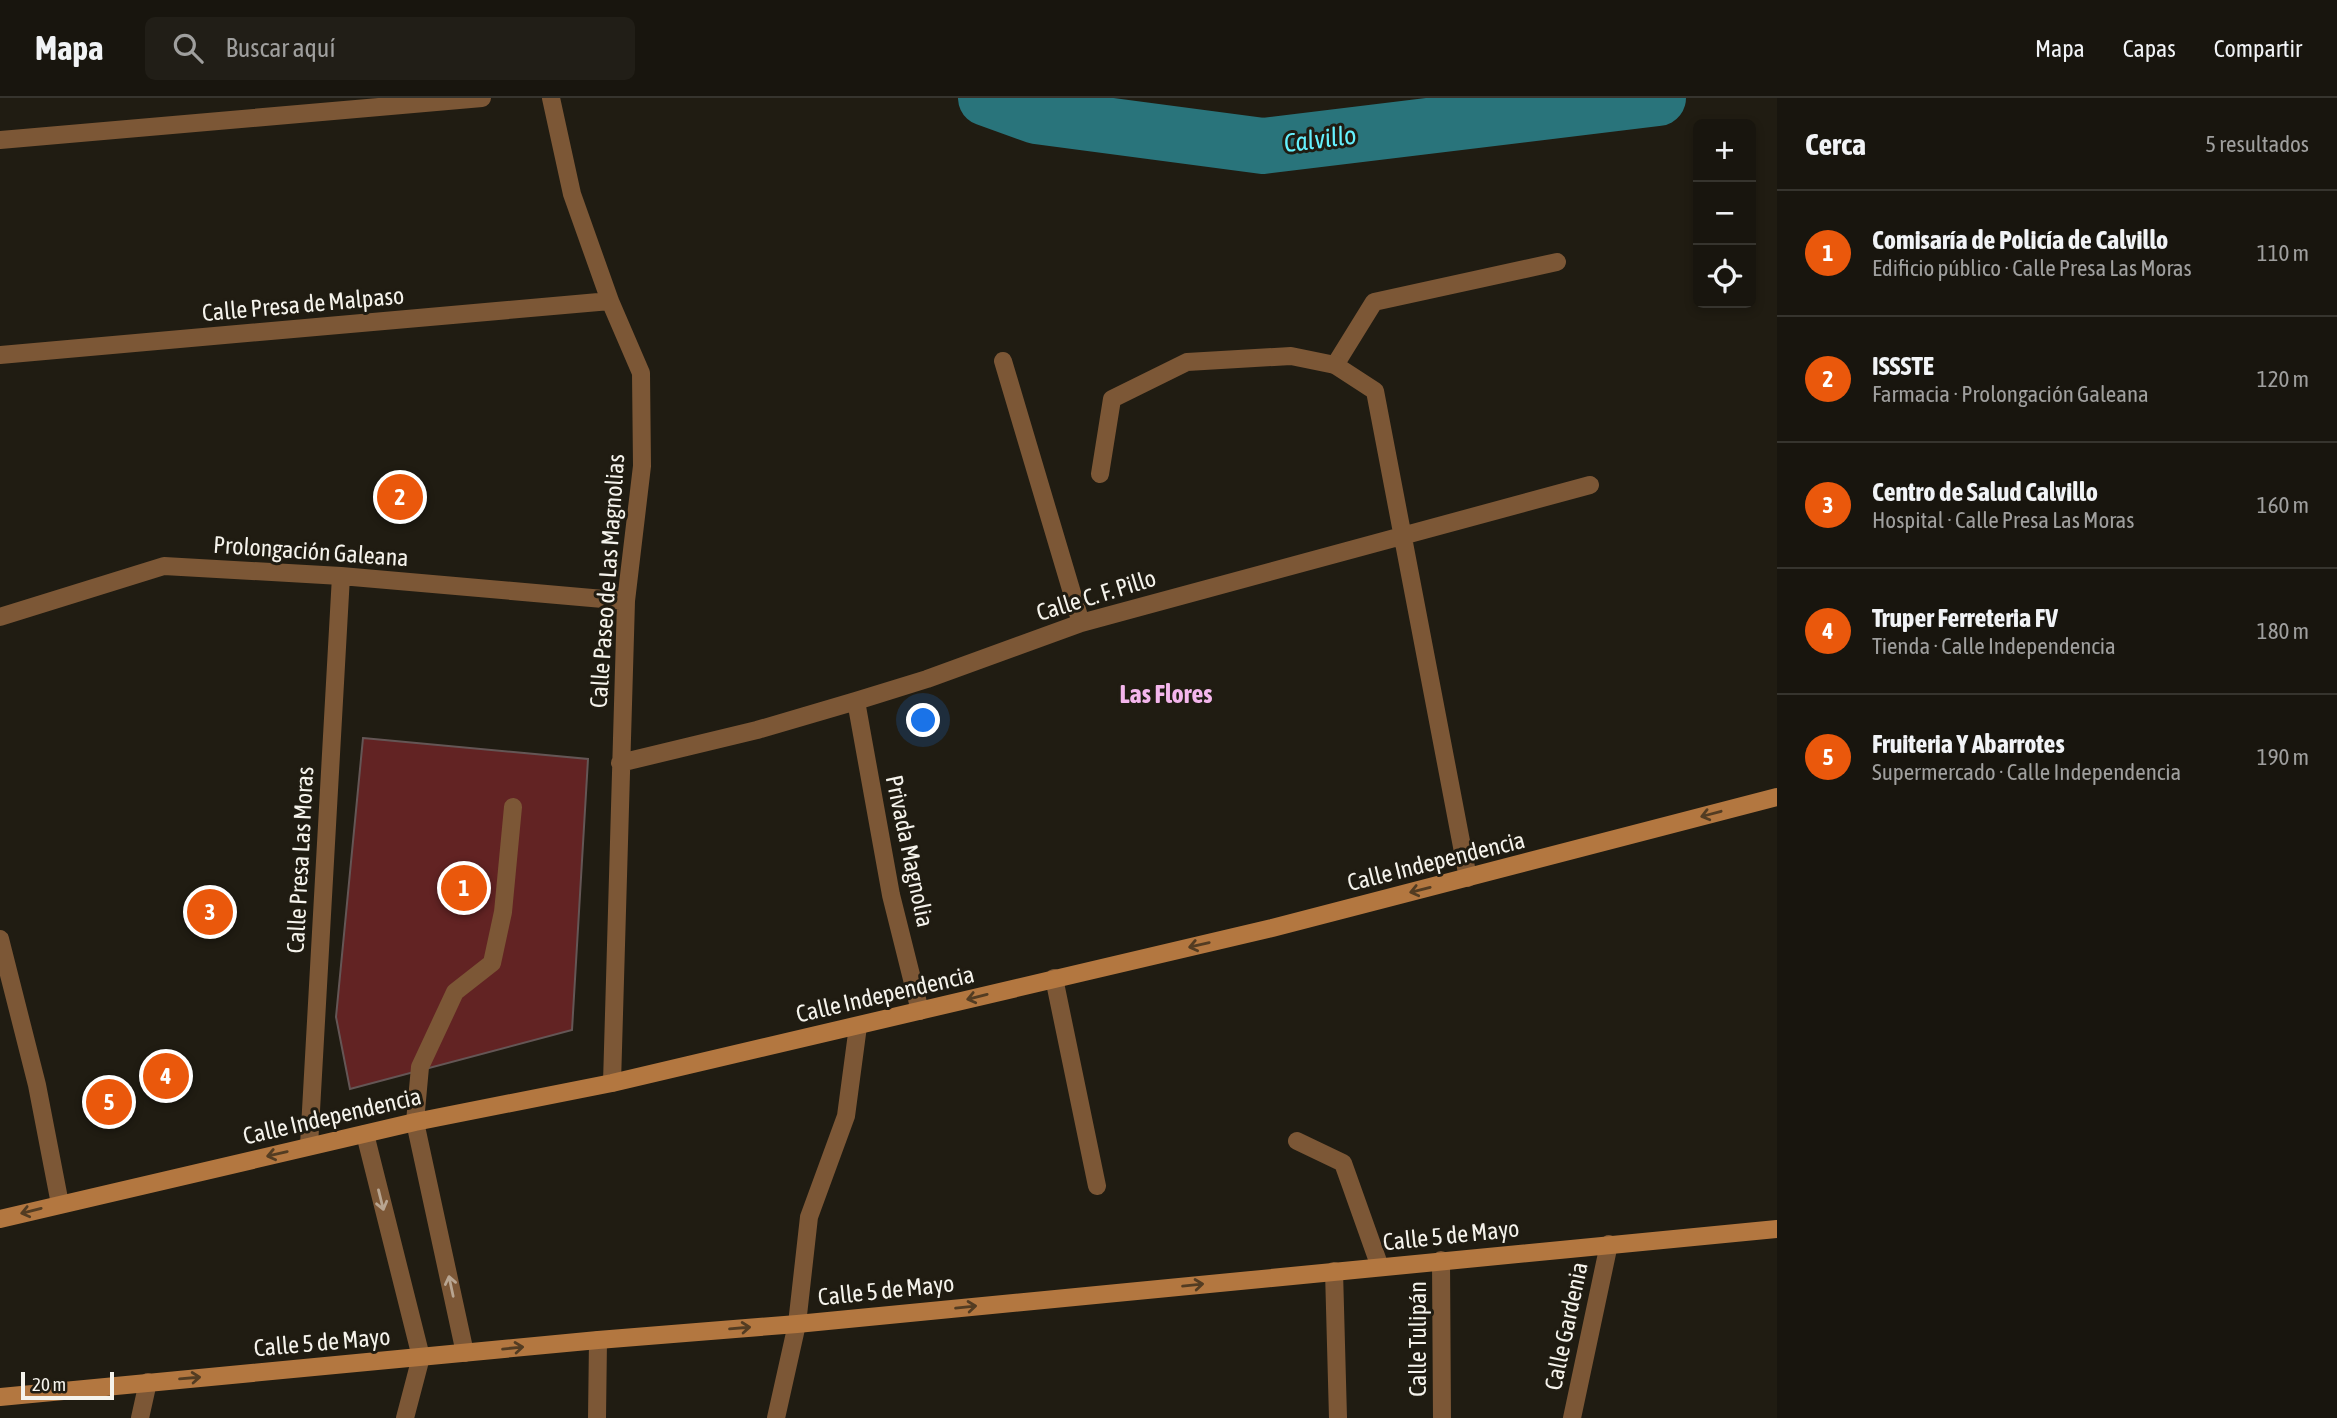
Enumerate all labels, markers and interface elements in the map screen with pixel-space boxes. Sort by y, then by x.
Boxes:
search box [145,17,635,80]
text: Mapa [35,29,103,67]
icon: search [169,29,207,67]
text: Buscar aquí [225,33,335,63]
text: Mapa [2035,35,2085,62]
text: Capas [2123,35,2176,62]
text: Compartir [2214,35,2302,62]
map controls [1693,119,1756,308]
button: + [1693,119,1756,182]
water label: Calvillo [1282,120,1358,158]
text: Cerca [1805,127,1866,161]
text: 5 resultados [2205,131,2309,157]
button: − [1693,182,1756,245]
text: Comisaría de Policía de Calvillo [1872,225,2168,255]
text: 1 [1823,240,1833,266]
text: 110 m [2257,240,2309,266]
button: locate [1693,245,1756,308]
text: Edificio público · Calle Presa Las Moras [1872,255,2192,281]
street label: Calle Presa de Malpaso [201,282,405,326]
text: ISSSTE [1872,351,1934,381]
text: 2 [1823,366,1833,392]
text: 120 m [2257,366,2309,392]
text: Farmacia · Prolongación Galeana [1872,381,2149,407]
street label: Calle Paseo de Las Magnolias [585,453,629,709]
pin: 2 [377,471,423,523]
text: Centro de Salud Calvillo [1872,477,2098,507]
text: 3 [1823,492,1833,518]
text: 160 m [2257,492,2309,518]
text: Hospital · Calle Presa Las Moras [1872,507,2134,533]
street label: Prolongación Galeana [212,531,410,571]
street label: Calle C. F. Pillo [1033,564,1159,626]
text: Truper Ferreteria FV [1872,603,2058,633]
text: 4 [1823,618,1833,644]
text: 180 m [2257,618,2309,644]
text: Tienda · Calle Independencia [1872,633,2116,659]
district label: Las Flores [1120,679,1212,709]
your location [906,703,940,737]
text: Fruiteria Y Abarrotes [1872,729,2065,759]
text: 5 [1823,744,1833,770]
text: 190 m [2257,744,2309,770]
text: Supermercado · Calle Independencia [1872,759,2181,785]
street label: Calle Presa Las Moras [282,766,318,954]
street label: Privada Magnolia [881,773,939,929]
one-way arrow [1700,808,1723,821]
street label: Calle Independencia [1344,826,1528,896]
pin: 1 [441,862,487,914]
one-way arrow [1409,884,1432,897]
pin: 3 [187,886,233,938]
one-way arrow [1188,939,1211,952]
street label: Calle Independencia [793,960,977,1028]
one-way arrow [967,991,989,1004]
pin: 4 [143,1050,189,1102]
pin: 5 [86,1076,132,1128]
street label: Calle Independencia [240,1082,424,1150]
one-way arrow [266,1147,289,1161]
one-way arrow [375,1189,388,1211]
one-way arrow [21,1205,43,1218]
street label: Calle 5 de Mayo [1382,1214,1520,1256]
street label: Calle Gardenia [1539,1260,1593,1392]
street label: Calle 5 de Mayo [817,1269,955,1311]
one-way arrow [443,1275,457,1298]
one-way arrow [1181,1278,1203,1291]
street label: Calle Tulipán [1404,1281,1431,1397]
one-way arrow [954,1300,977,1313]
one-way arrow [728,1321,751,1334]
street label: Calle 5 de Mayo [253,1323,391,1361]
one-way arrow [501,1342,524,1355]
scale bar [21,1369,114,1401]
one-way arrow [178,1372,201,1385]
text: 20 m [32,1373,66,1395]

